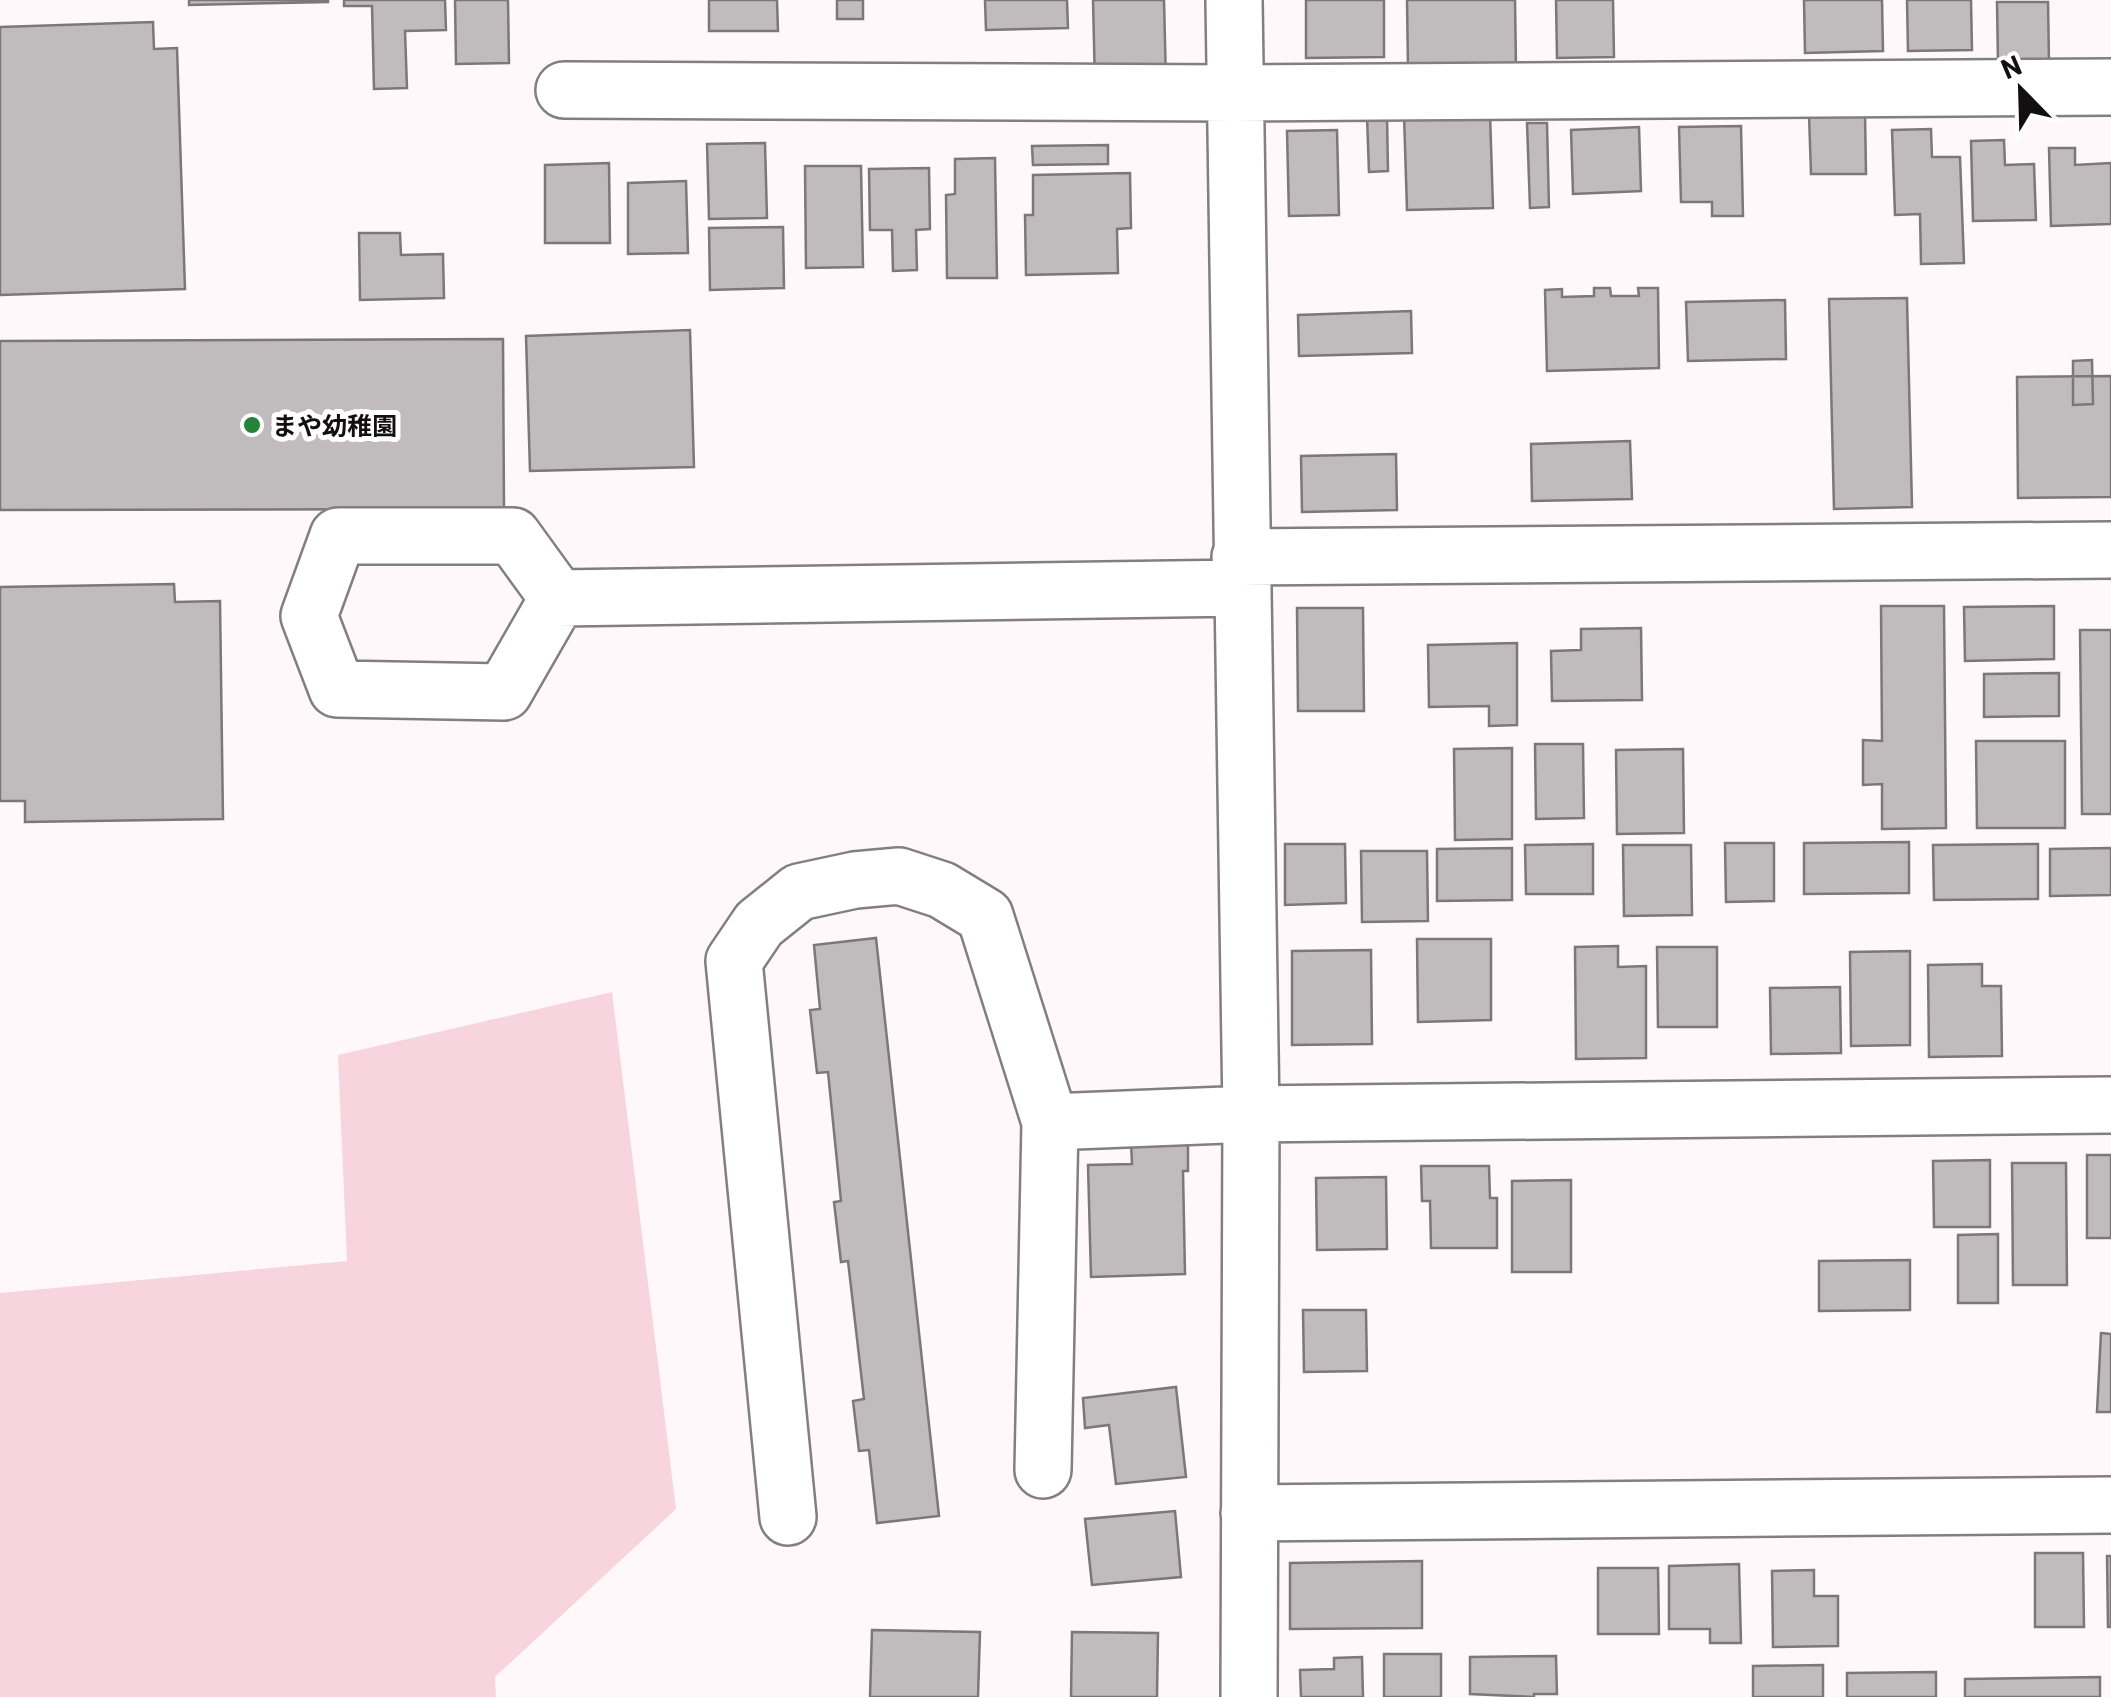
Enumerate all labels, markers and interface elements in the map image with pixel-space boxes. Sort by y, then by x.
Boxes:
north arrow [1971,40,2071,140]
text: N [1996,47,2026,85]
place label: まや幼稚園 [272,410,397,440]
marker: まや幼稚園 [241,414,263,436]

